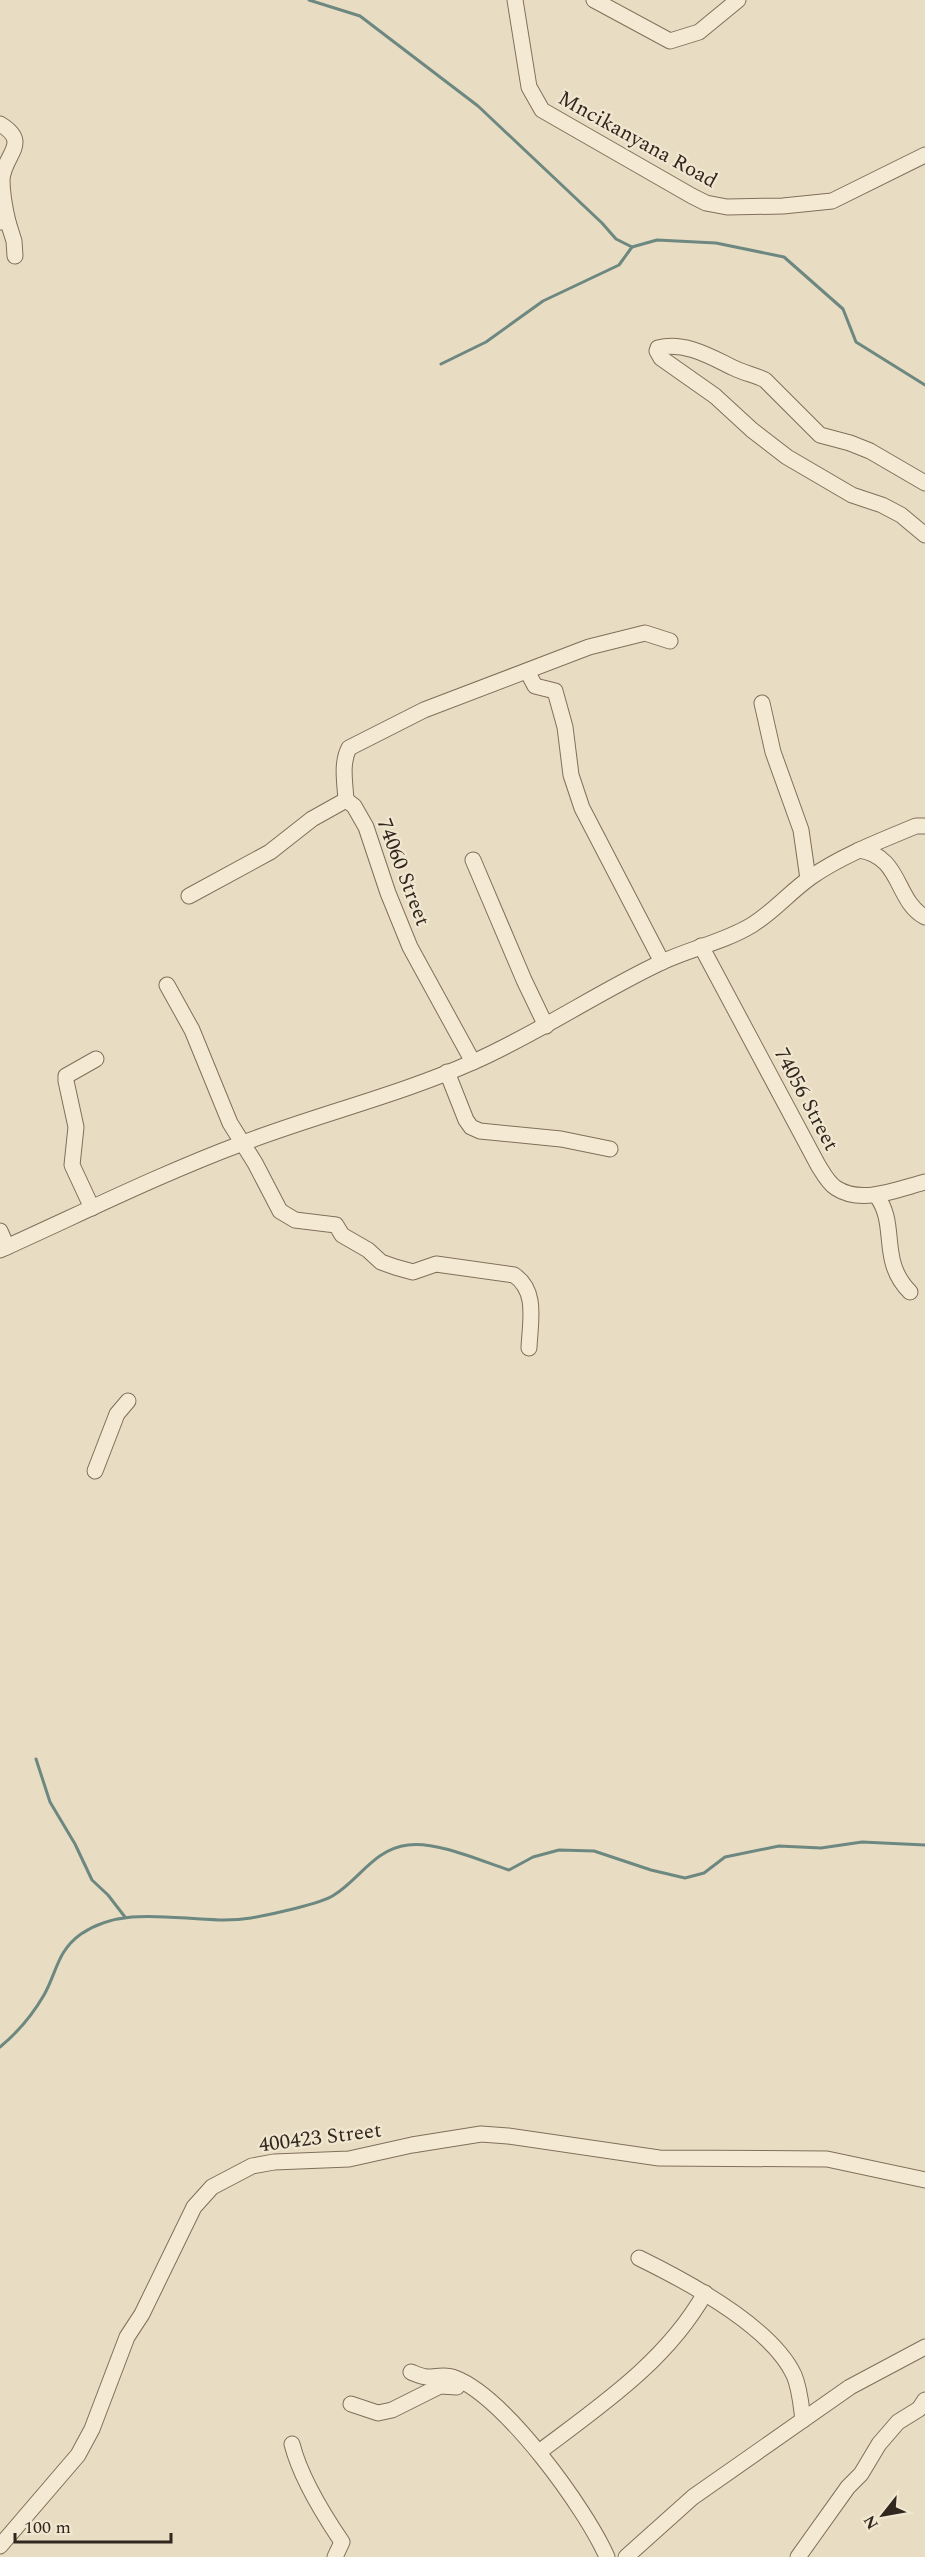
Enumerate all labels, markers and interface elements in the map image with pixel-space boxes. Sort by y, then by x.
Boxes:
street label: Mncikanyana Road [552,83,723,197]
street label: 74060 Street [368,814,438,931]
street label: 74056 Street [765,1042,847,1157]
street label: 400423 Street [257,2115,383,2161]
north arrow [853,2485,913,2545]
scale bar [15,2506,171,2544]
text: N [857,2510,885,2534]
text: 100 m [24,2514,71,2541]

